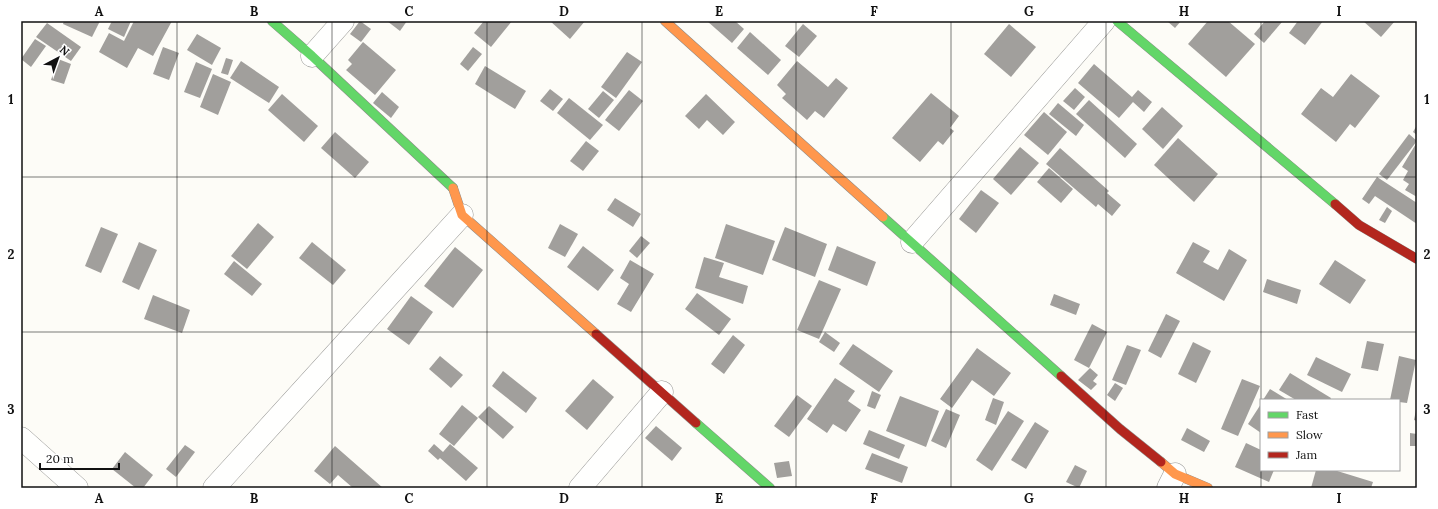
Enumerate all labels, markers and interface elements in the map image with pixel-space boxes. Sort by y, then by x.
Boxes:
text: A [95,3,104,20]
text: B [250,3,259,20]
text: C [405,3,414,20]
text: D [559,3,569,20]
text: E [715,3,723,20]
text: F [870,3,878,20]
text: G [1024,3,1034,20]
text: H [1179,3,1189,20]
text: I [1336,3,1342,20]
north arrow [38,38,78,78]
text: N [57,42,73,59]
text: 1 [8,91,14,108]
text: 1 [1424,91,1430,108]
text: 2 [8,246,15,263]
text: 2 [1424,246,1431,263]
legend [1260,399,1400,471]
text: 3 [7,401,15,418]
text: 3 [1423,401,1431,418]
text: Fast [1296,407,1319,422]
text: Slow [1296,427,1323,442]
scale bar [40,445,119,471]
text: Jam [1295,447,1317,462]
text: 20 m [46,451,74,466]
text: A [95,490,104,507]
text: B [250,490,259,507]
text: C [405,490,414,507]
text: D [559,490,569,507]
text: E [715,490,723,507]
text: F [870,490,878,507]
text: G [1024,490,1034,507]
text: H [1179,490,1189,507]
text: I [1336,490,1342,507]

